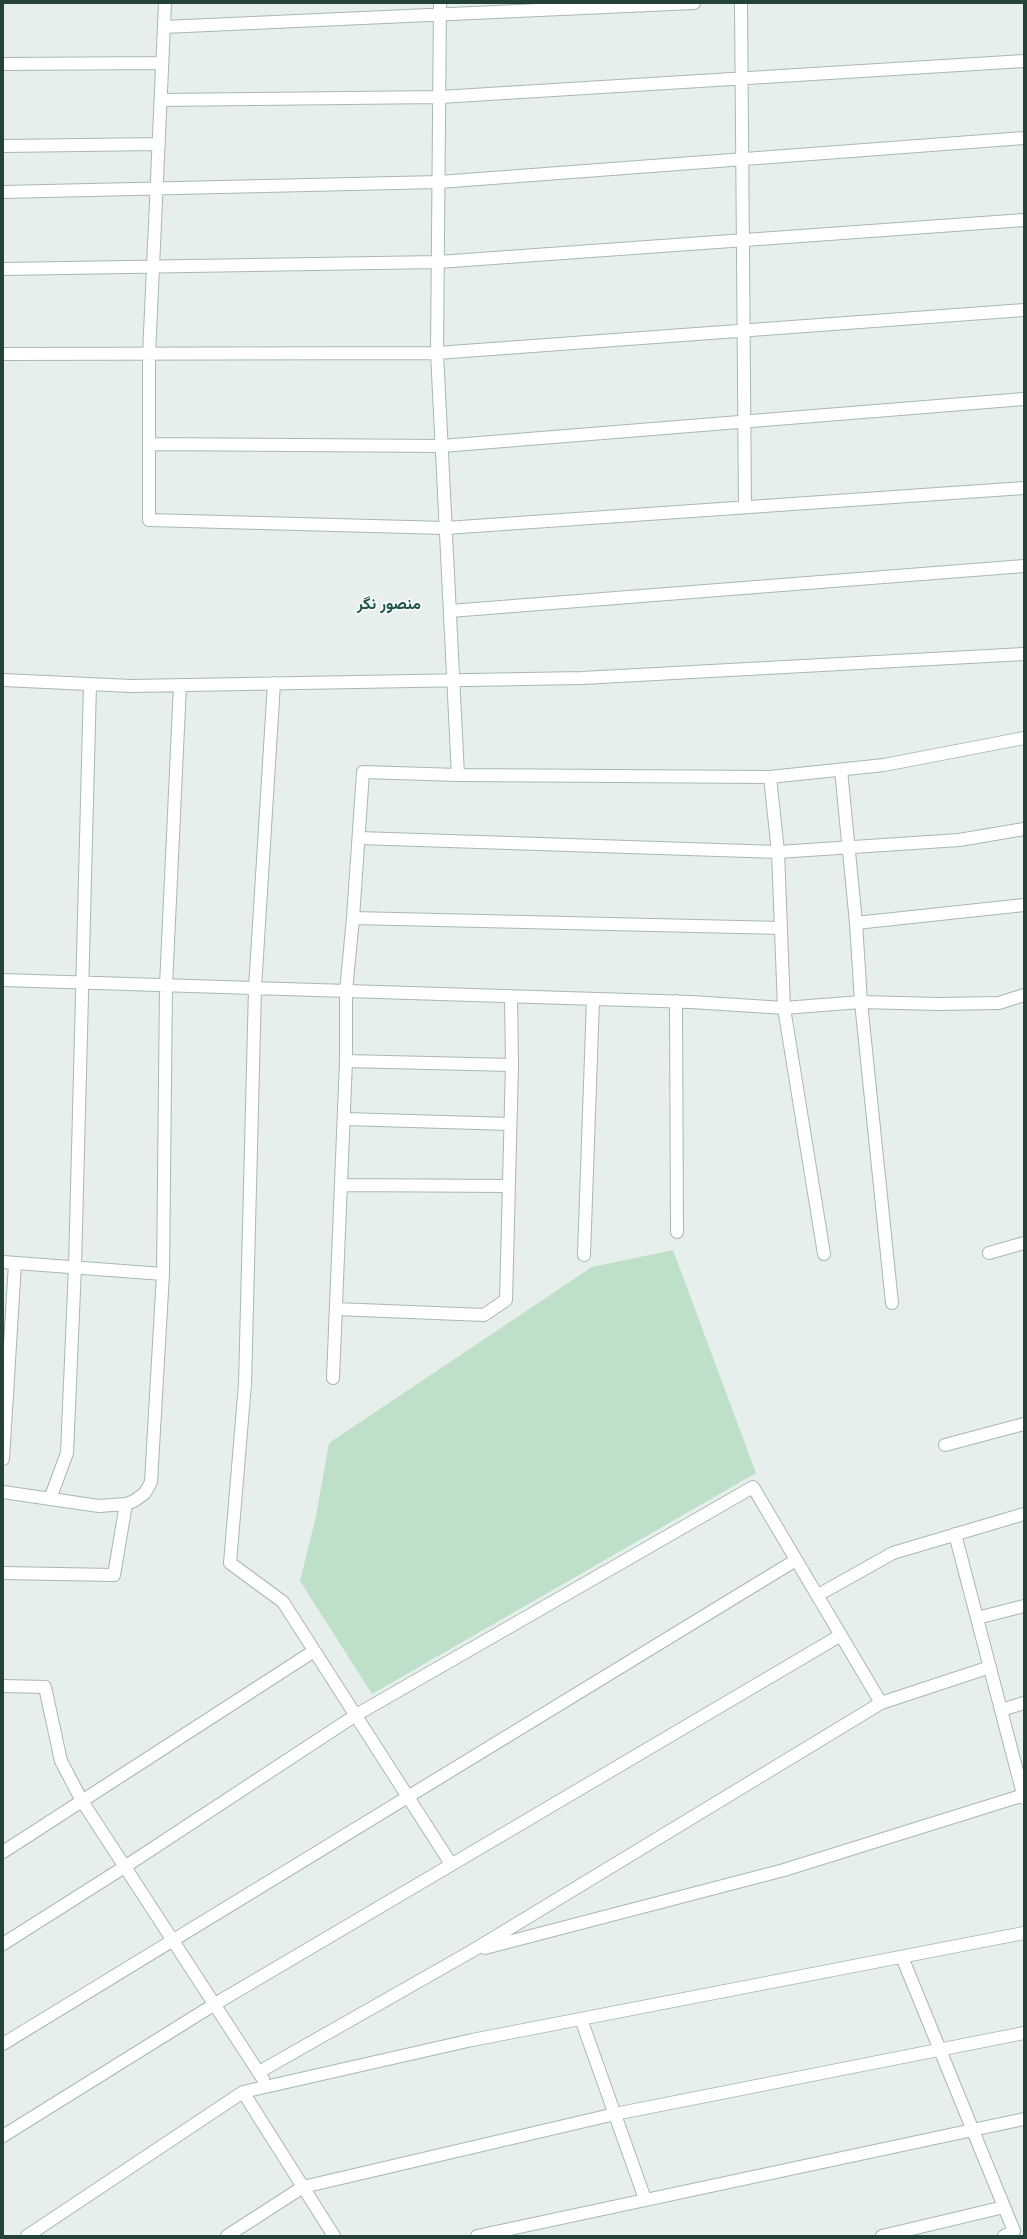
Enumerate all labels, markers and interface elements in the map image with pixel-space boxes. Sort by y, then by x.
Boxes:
district label: منصور نگر [357,596,421,616]

